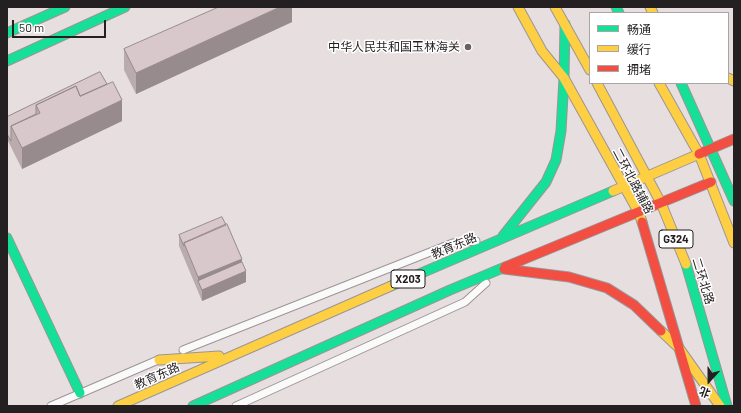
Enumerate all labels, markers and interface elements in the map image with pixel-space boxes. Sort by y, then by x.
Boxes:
scale bar [14,12,108,38]
legend [589,12,729,84]
text: 50 m [19,20,44,34]
text: 畅通 [627,22,651,36]
place label: 中华人民共和国玉林海关 [328,40,460,54]
marker: 中华人民共和国玉林海关 [463,42,473,52]
text: 缓行 [627,42,651,56]
text: 拥堵 [627,62,651,76]
street label: 二环北路辅路 [610,146,656,216]
street label: 教育东路 [429,230,479,262]
road number: G324 [659,230,693,248]
street label: 二环北路 [689,256,717,306]
road number: X203 [391,270,425,288]
street label: 教育东路 [132,360,182,392]
north arrow [689,361,729,401]
text: 北 [697,385,712,401]

